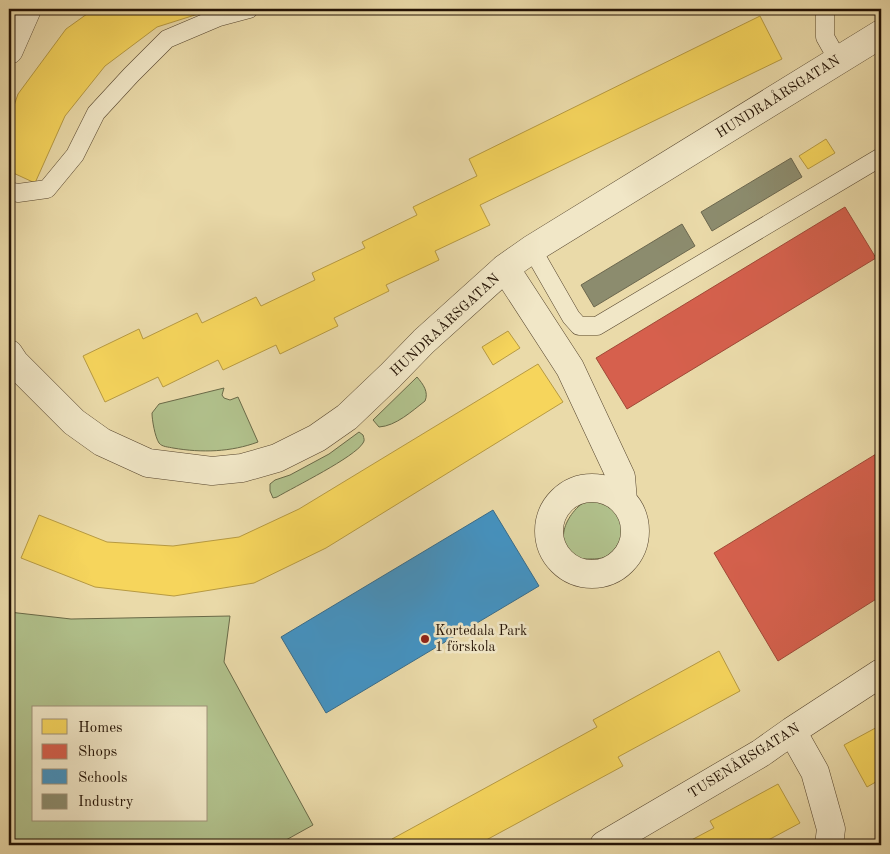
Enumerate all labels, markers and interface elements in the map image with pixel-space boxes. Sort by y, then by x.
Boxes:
street label: HUNDRAÅRSGATAN [711,50,843,141]
street label: HUNDRAÅRSGATAN [385,268,502,379]
place label: Kortedala Park 1 förskola [435,624,527,654]
marker: Kortedala Park 1 förskola [419,633,431,645]
legend [32,706,208,822]
street label: TUSENÅRSGATAN [684,718,802,801]
text: Homes [78,721,123,736]
text: Shops [78,745,117,760]
text: Schools [78,771,127,786]
text: Industry [78,795,134,810]

